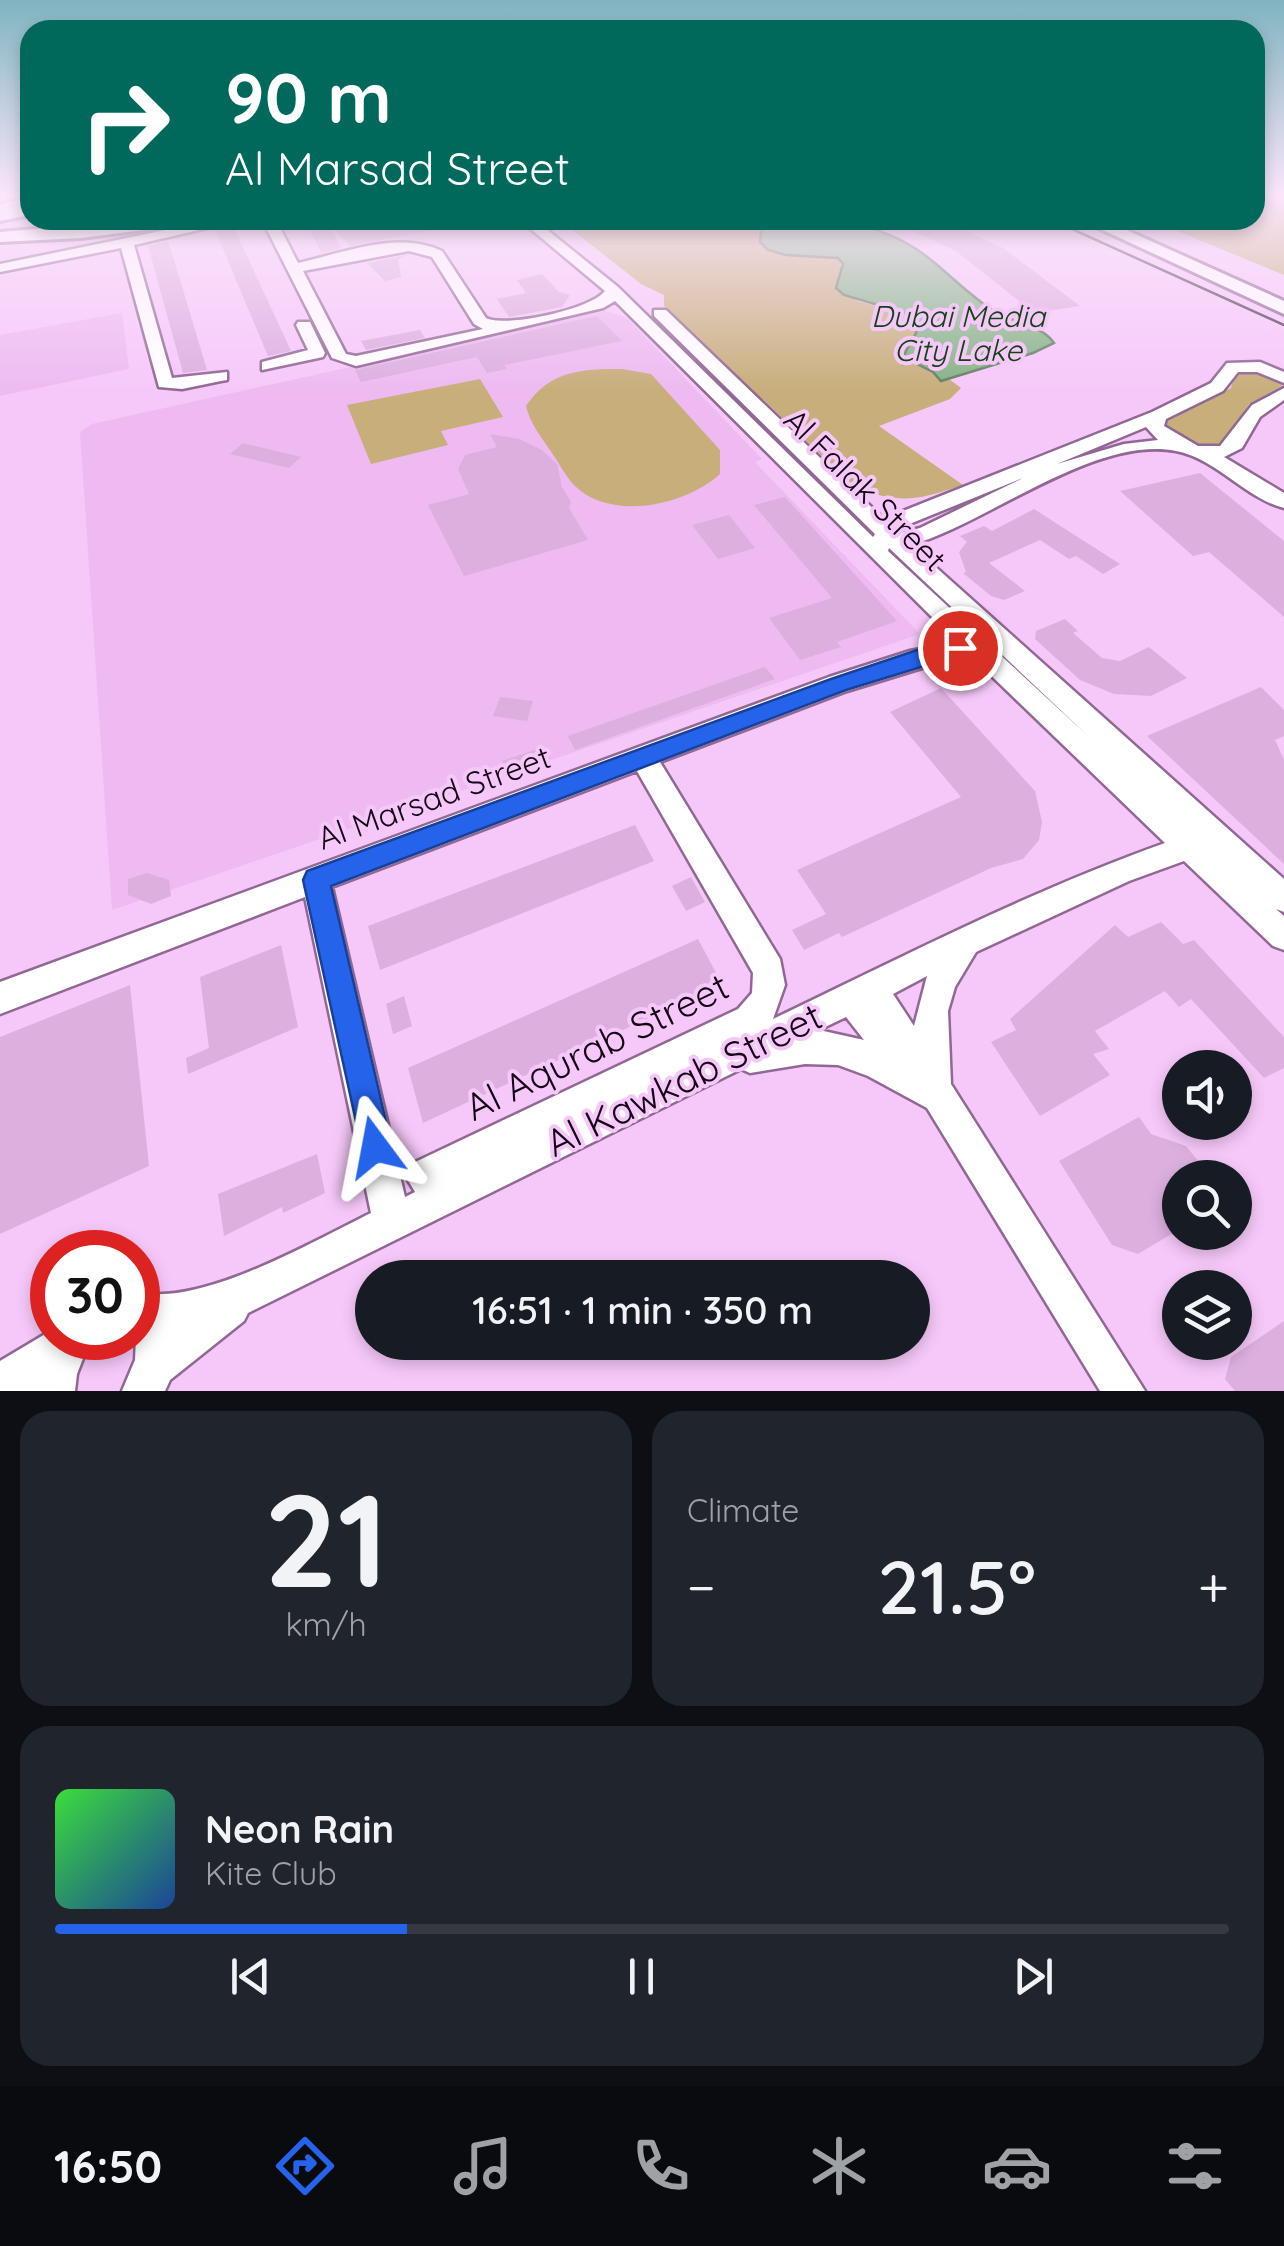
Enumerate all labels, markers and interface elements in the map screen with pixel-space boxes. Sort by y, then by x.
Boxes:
text: 90 m [225,53,392,141]
icon: right [60,60,190,190]
text: Al Marsad Street [225,140,570,196]
water label: Dubai Media City Lake [871,297,1047,369]
street label: Al Falak Street [776,400,955,579]
pin [918,606,1003,691]
icon: arrive [933,621,988,676]
street label: Al Marsad Street [312,736,556,858]
street label: Al Aqurab Street [457,962,736,1131]
street label: Al Kawkab Street [538,992,829,1167]
map controls [1162,1050,1252,1360]
button: sound [1162,1050,1252,1140]
position arrow [323,1095,427,1199]
button: search [1162,1160,1252,1250]
speed limit sign: 30 [30,1230,160,1360]
button: layers [1162,1270,1252,1360]
text: 16:51 · 1 min · 350 m [472,1286,813,1334]
text: 21 [264,1457,388,1620]
text: Climate [687,1490,799,1530]
text: 21.5° [878,1539,1036,1633]
text: − [687,1552,716,1621]
text: + [1198,1552,1229,1621]
text: km/h [285,1604,367,1644]
text: Neon Rain [205,1805,394,1853]
text: Kite Club [205,1853,337,1893]
icon: previous [223,1949,278,2004]
icon: pause [614,1949,669,2004]
icon: next [1006,1949,1061,2004]
icon: directions [270,2131,340,2201]
icon: music [448,2131,518,2201]
icon: phone [626,2131,696,2201]
icon: climate [804,2131,874,2201]
icon: car [982,2131,1052,2201]
icon: filters [1160,2131,1230,2201]
text: 16:50 [54,2138,162,2194]

